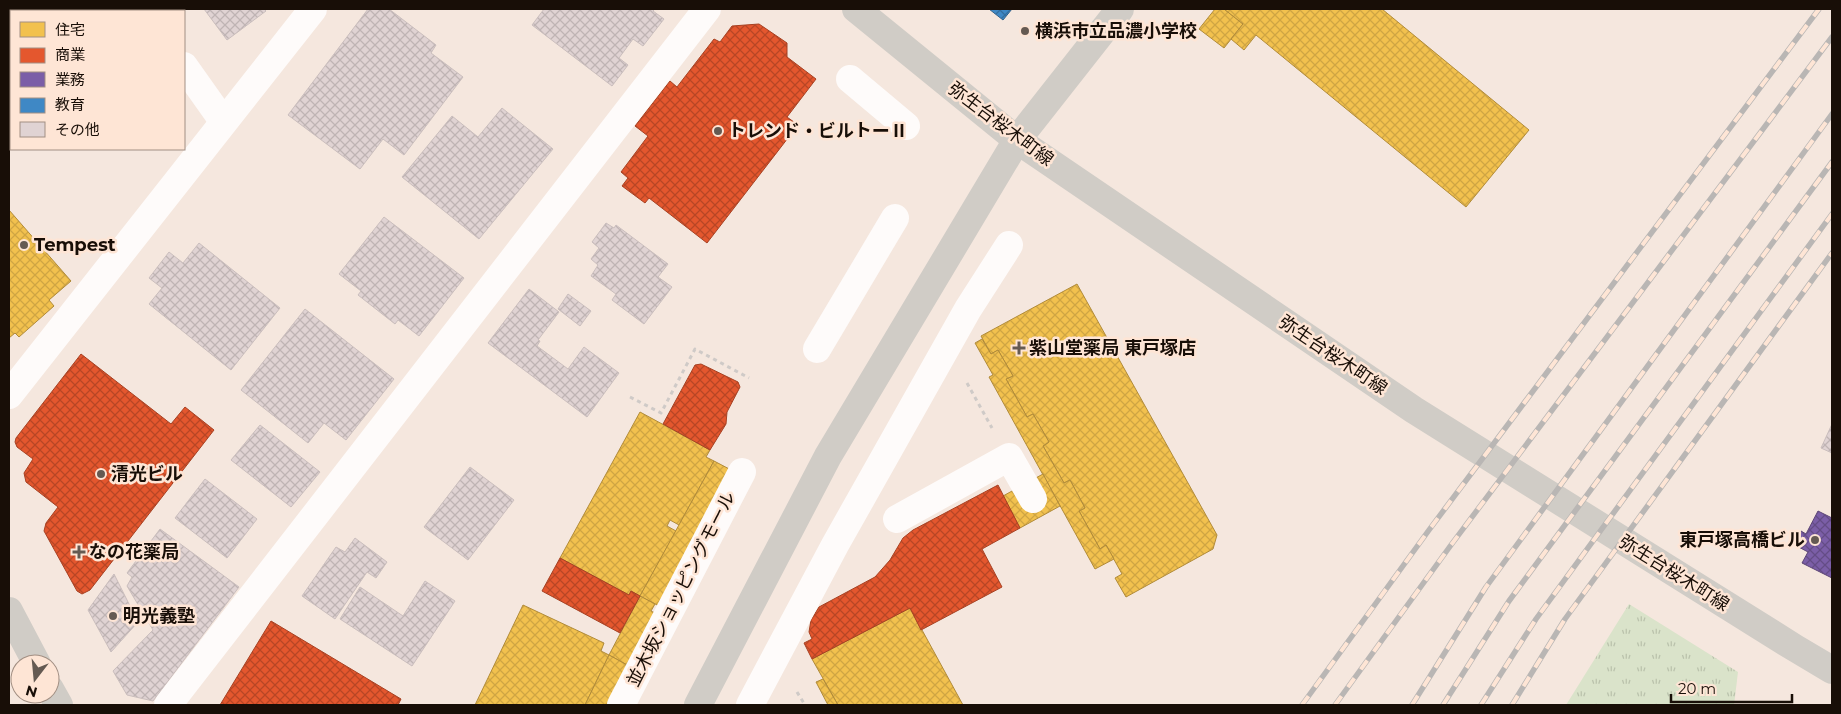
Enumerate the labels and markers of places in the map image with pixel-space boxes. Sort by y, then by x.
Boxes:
place label: 横浜市立品濃小学校 [1035,20,1197,42]
marker: 横浜市立品濃小学校 [1019,25,1031,37]
place label: トレンド・ビルトーⅡ [728,120,908,142]
marker: トレンド・ビルトーⅡ [712,125,724,137]
place label: Tempest [34,234,116,256]
marker: Tempest [18,239,30,251]
place label: 紫山堂薬局 東戸塚店 [1029,337,1196,359]
marker: 紫山堂薬局 東戸塚店 [1013,342,1025,354]
place label: 清光ビル [111,463,183,485]
marker: 清光ビル [95,468,107,480]
place label: 東戸塚高橋ビル [1679,529,1805,551]
marker: 東戸塚高橋ビル [1809,534,1821,546]
place label: なの花薬局 [89,541,179,563]
marker: なの花薬局 [73,546,85,558]
place label: 明光義塾 [123,605,195,627]
marker: 明光義塾 [107,610,119,622]

